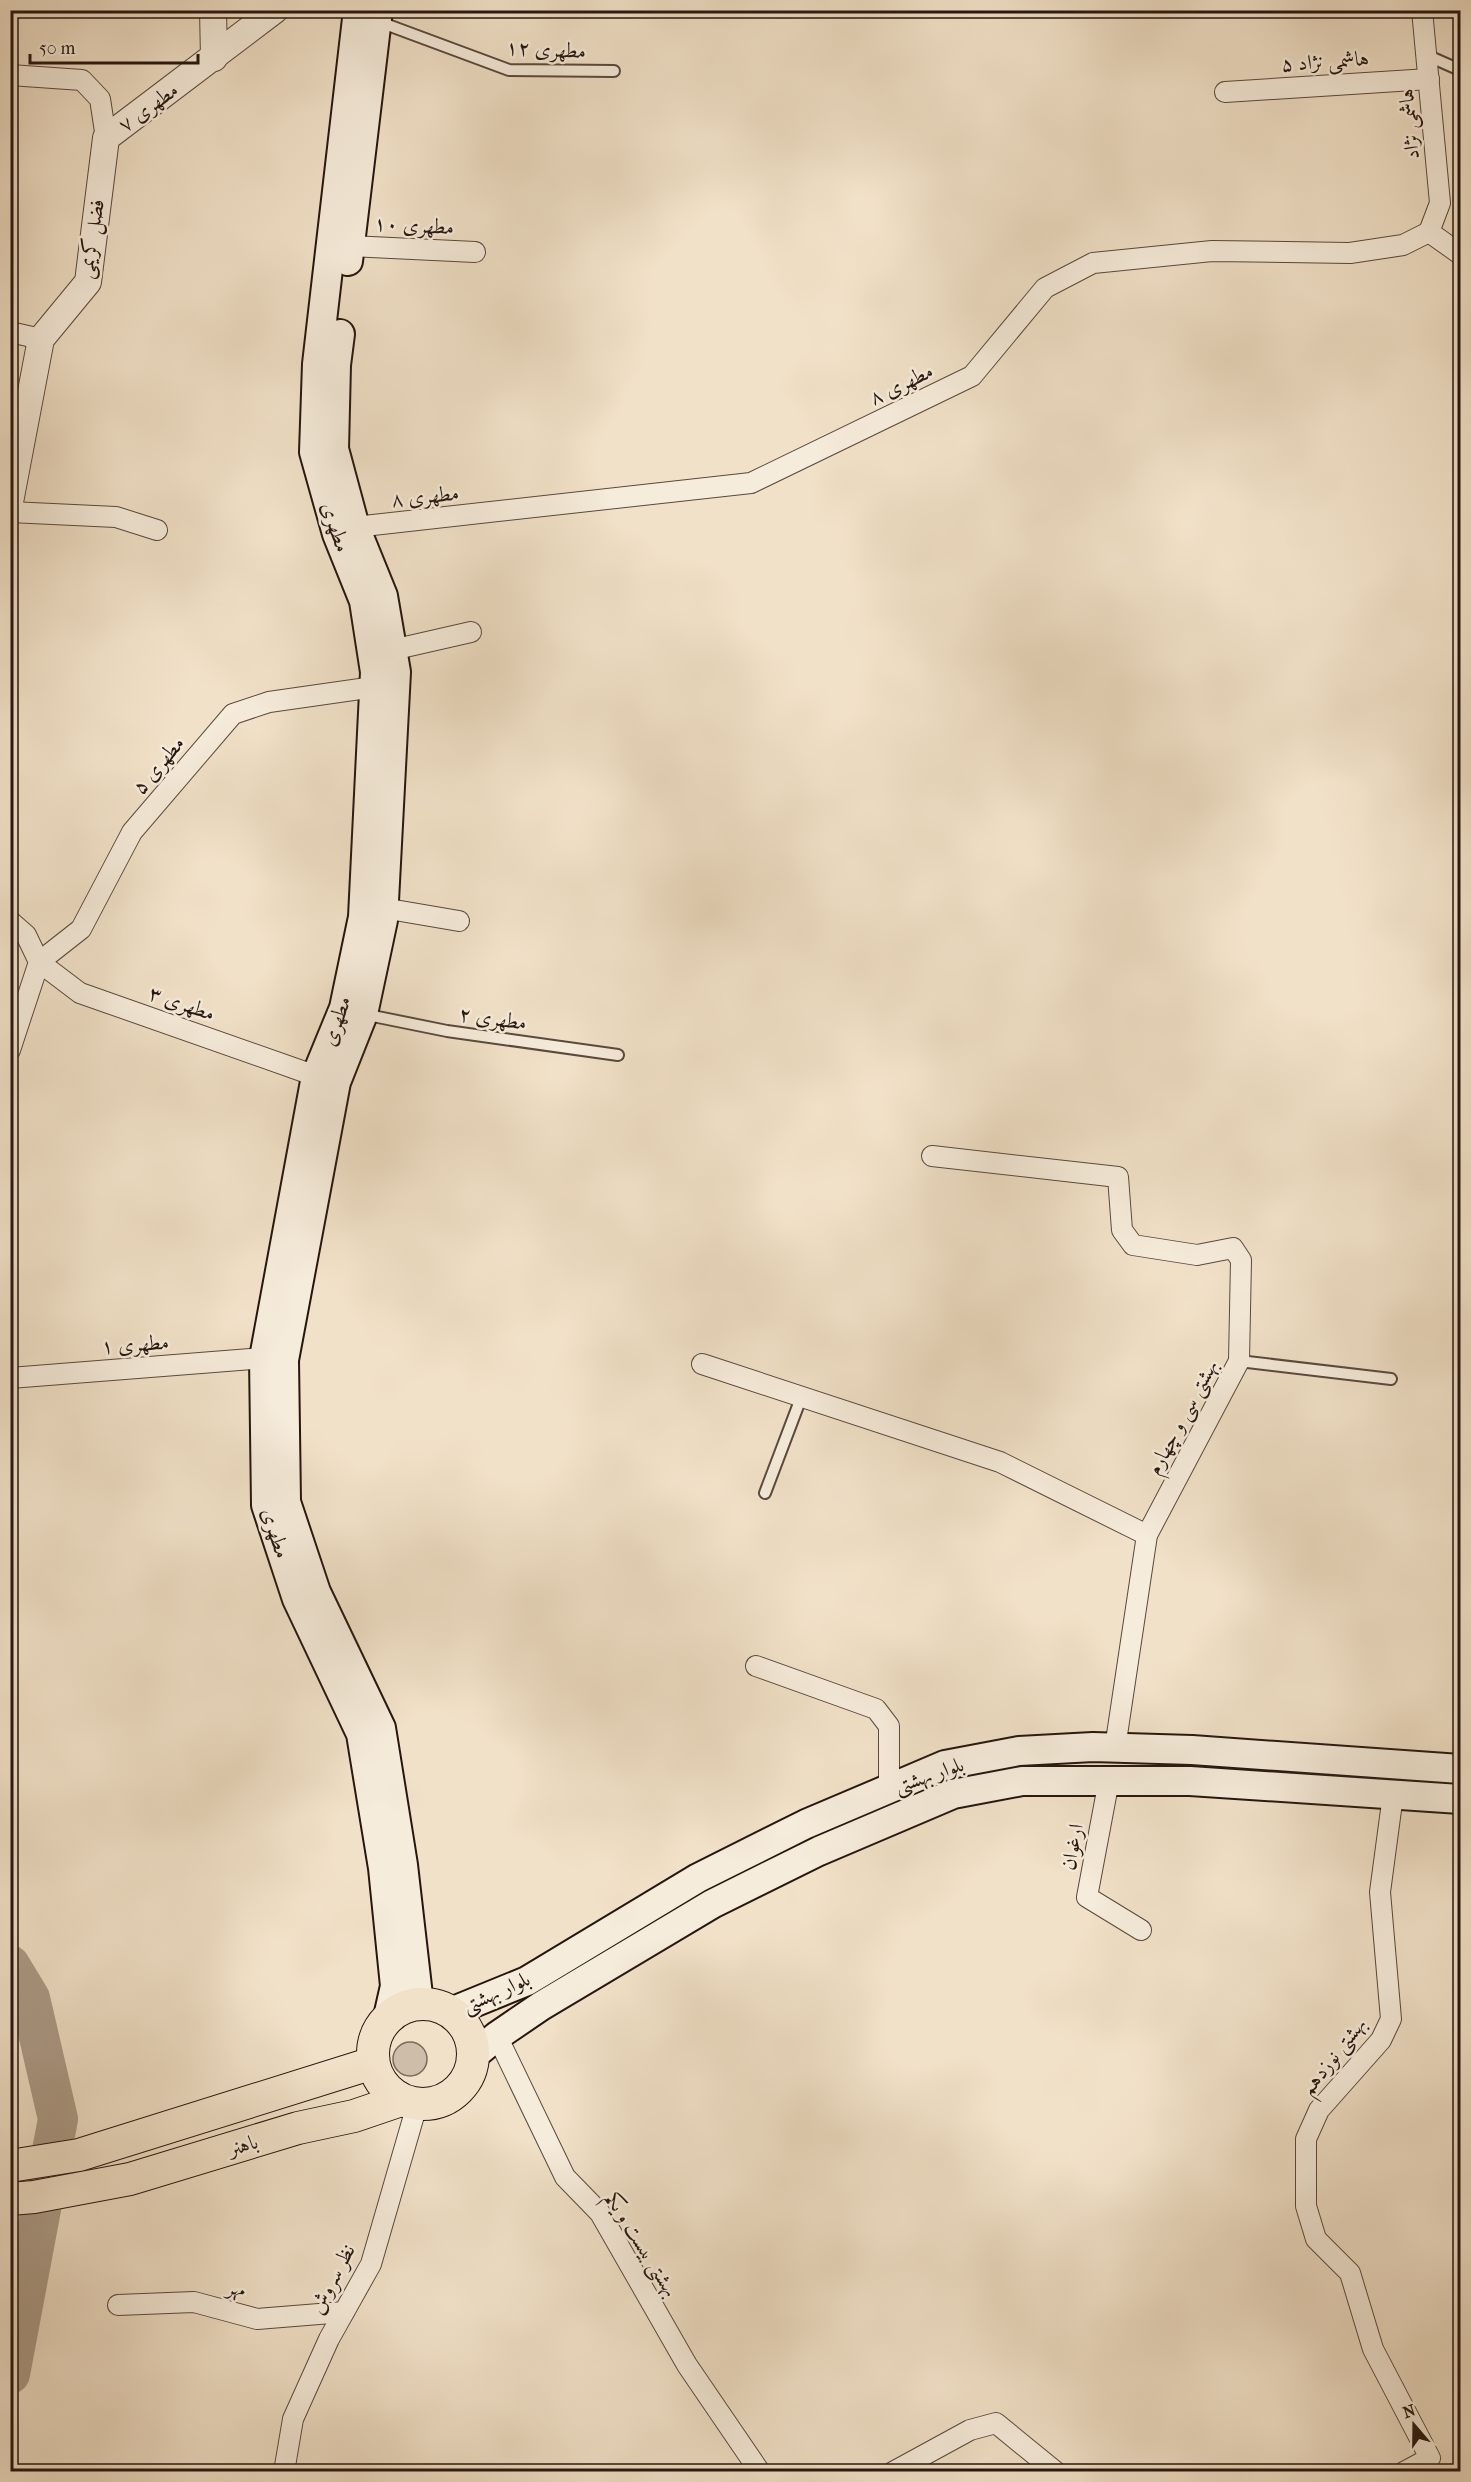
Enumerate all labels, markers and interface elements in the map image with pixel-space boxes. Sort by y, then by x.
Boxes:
scale bar [30,27,198,65]
street label: مطهری ۱۲ [505,35,587,64]
text: 50 m [39,38,76,59]
street label: هاشمی نژاد ۵ [1280,46,1370,78]
street label: مطهری ۷ [113,77,183,137]
street label: هاشمی نژاد [1394,87,1426,161]
street label: فضل کریمی [73,197,112,281]
street label: مطهری ۱۰ [373,211,455,240]
street label: مطهری ۸ [865,358,937,411]
street label: مطهری ۸ [390,481,460,512]
street label: مطهری [316,499,355,555]
street label: مطهری ۵ [127,731,190,799]
street label: مطهری ۳ [146,981,218,1026]
street label: مطهری [316,993,357,1049]
street label: مطهری ۲ [458,1001,528,1036]
street label: مطهری ۱ [100,1330,170,1359]
street label: بهشتی سی و چهارم [1141,1355,1228,1482]
street label: مطهری [256,1505,295,1561]
street label: بلوار بهشتی [891,1752,968,1801]
street label: ارغوان [1056,1822,1089,1872]
street label: بلوار بهشتی [458,1966,535,2020]
street label: بهشتی نوزدهم [1295,2012,1377,2105]
street label: باهنر [223,2129,261,2162]
street label: بهشتی بیست و یکم [593,2187,684,2305]
street label: نظر سروش [304,2240,362,2319]
street label: مهر [223,2274,249,2304]
north arrow [1384,2395,1444,2455]
text: N [1400,2400,1419,2422]

